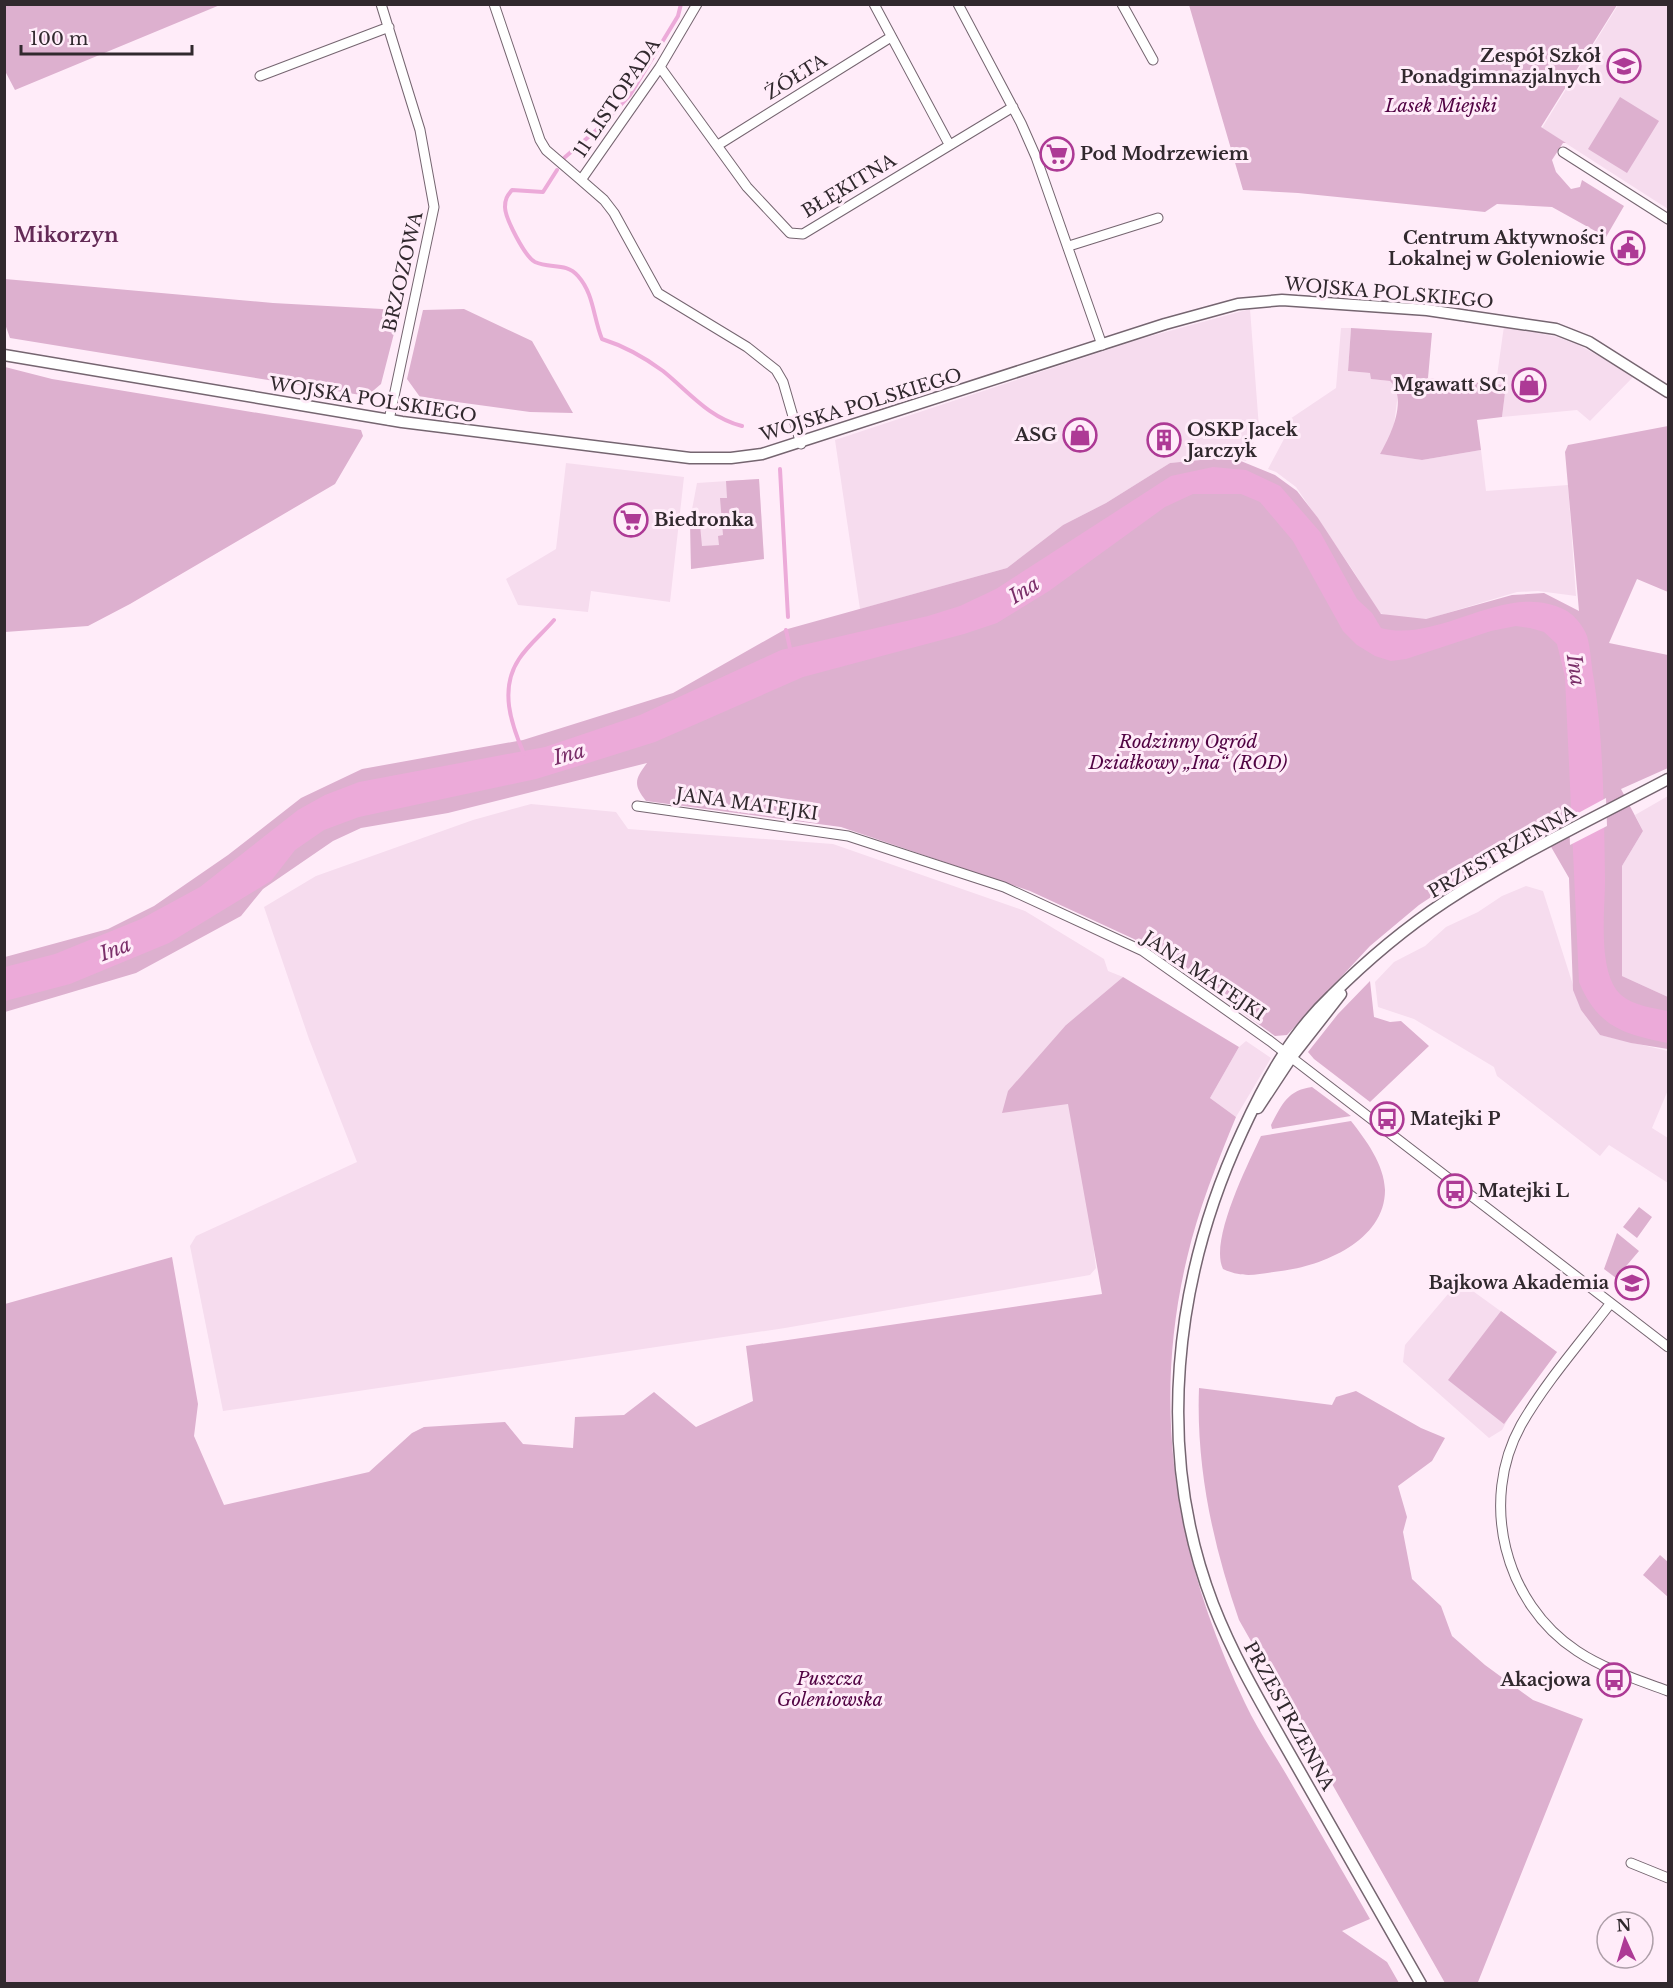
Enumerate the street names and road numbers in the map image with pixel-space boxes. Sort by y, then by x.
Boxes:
street label: 11 LISTOPADA [569,33,666,162]
street label: ŻÓŁTA [760,48,832,105]
street label: BŁĘKITNA [798,149,901,223]
street label: BRZOZOWA [378,209,428,334]
street label: WOJSKA POLSKIEGO [1283,273,1494,313]
street label: WOJSKA POLSKIEGO [757,364,964,446]
street label: WOJSKA POLSKIEGO [267,373,478,427]
street label: JANA MATEJKI [672,783,820,825]
street label: PRZESTRZENNA [1424,800,1581,903]
street label: JANA MATEJKI [1137,926,1270,1025]
street label: PRZESTRZENNA [1239,1638,1340,1795]

